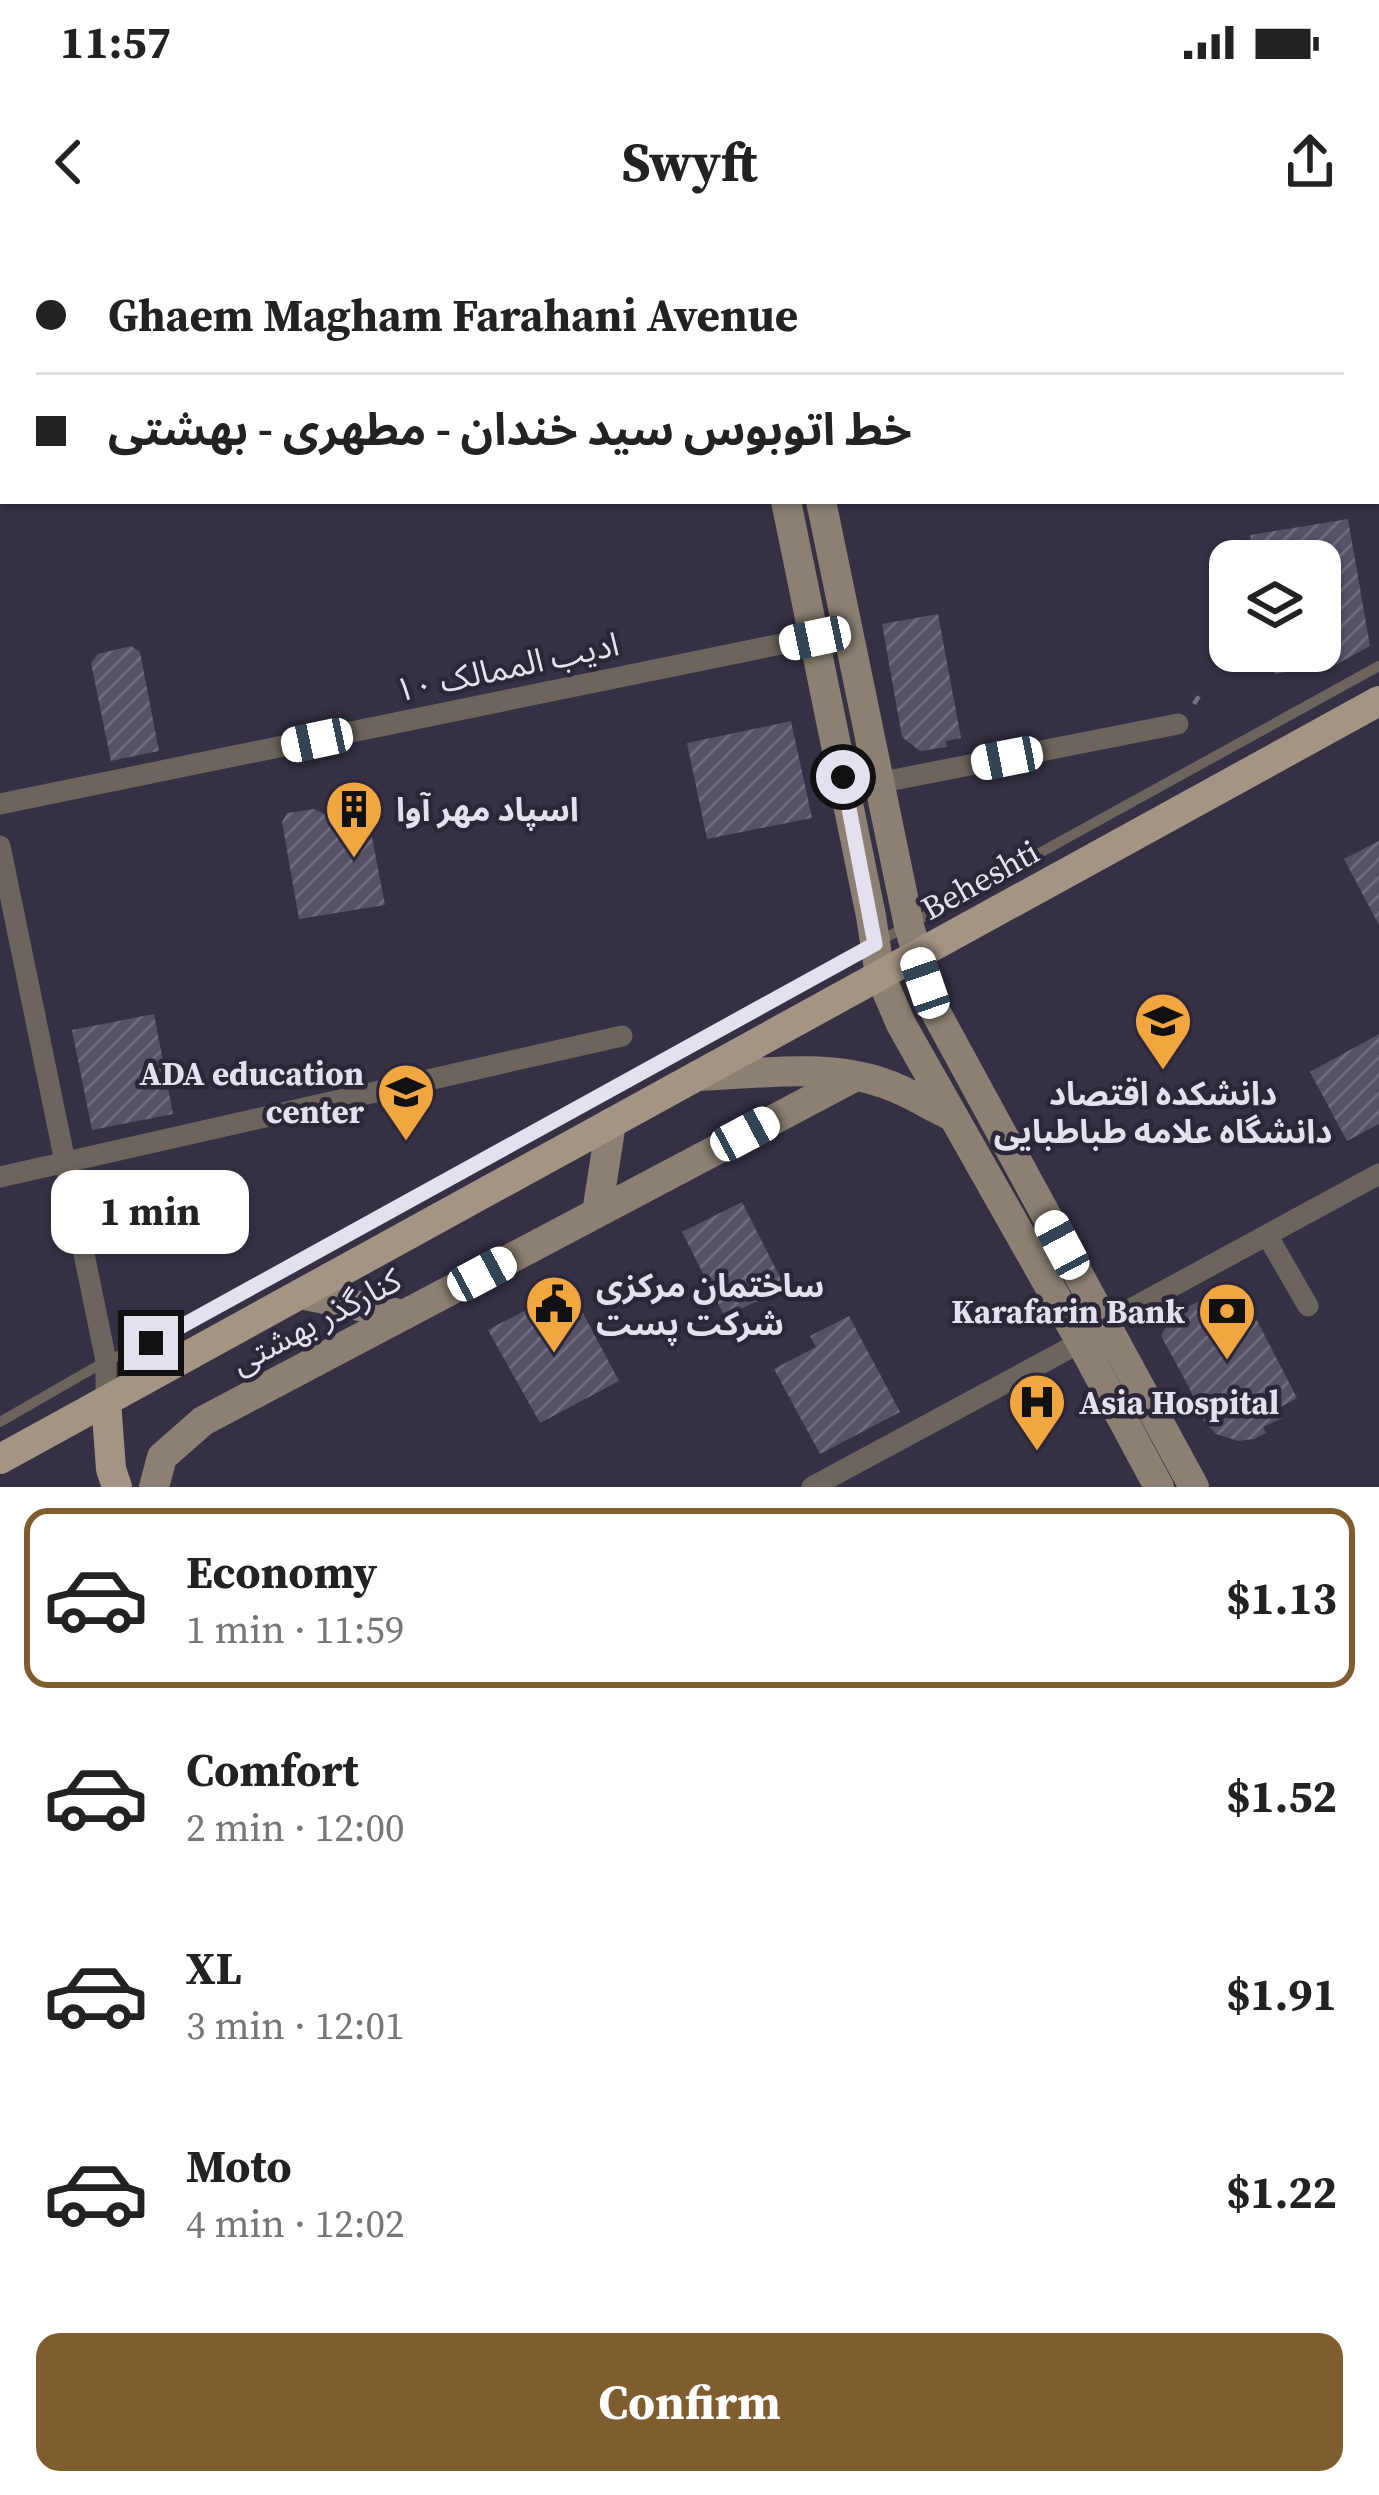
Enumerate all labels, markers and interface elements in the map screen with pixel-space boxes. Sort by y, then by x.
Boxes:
text: 11:57 [60,11,171,73]
text: Swyft [621,125,758,199]
icon: back [36,129,102,195]
icon: share [1277,129,1343,195]
text: Ghaem Magham Farahani Avenue [108,284,798,346]
text: خط اتوبوس سید خندان - مطهری - بهشتی [108,398,912,460]
map controls [1209,540,1341,672]
button: layers [1209,540,1341,672]
car [776,613,854,663]
street label: ادیب الممالک ۱۰ [391,621,623,713]
car [278,715,356,765]
car [968,733,1046,783]
route start [816,750,870,804]
building icon: اسپاد مهر آوا [323,778,385,860]
place label: اسپاد مهر آوا [396,787,579,832]
street label: Beheshti [913,829,1047,931]
car [896,943,954,1023]
school or university icon: دانشکده اقتصاد دانشگاه علامه طباطبایی [1132,990,1194,1072]
place label: ADA education center [139,1051,365,1134]
school or university icon: ADA education center [375,1061,437,1143]
place label: دانشکده اقتصاد دانشگاه علامه طباطبایی [994,1071,1332,1154]
car [705,1101,785,1167]
callout: 1 min [52,1169,250,1253]
text: 1 min [99,1185,201,1238]
car [1029,1205,1095,1285]
car [442,1241,522,1307]
street label: کنارگذر بهشتی [223,1257,409,1385]
place label: ساختمان مرکزی شرکت پست [596,1263,824,1346]
public building icon: ساختمان مرکزی شرکت پست [523,1273,585,1355]
bank icon: Karafarin Bank [1196,1280,1258,1362]
place label: Karafarin Bank [951,1289,1185,1334]
route end [124,1316,178,1370]
hospital icon: Asia Hospital [1006,1371,1068,1453]
place label: Asia Hospital [1079,1380,1279,1425]
text: Economy [186,1541,377,1603]
icon: car [42,1544,150,1652]
text: $1.13 [1226,1567,1337,1629]
text: 1 min · 11:59 [186,1603,405,1656]
text: Comfort [186,1739,359,1801]
icon: car [42,1742,150,1850]
text: $1.52 [1226,1765,1337,1827]
text: 2 min · 12:00 [186,1801,405,1854]
text: XL [186,1937,242,1999]
icon: car [42,1940,150,2048]
text: $1.91 [1226,1963,1337,2025]
text: 3 min · 12:01 [186,1999,405,2052]
text: Moto [186,2135,292,2197]
icon: car [42,2138,150,2246]
text: $1.22 [1226,2161,1337,2223]
text: 4 min · 12:02 [186,2197,405,2250]
button: Confirm [36,2333,1343,2471]

